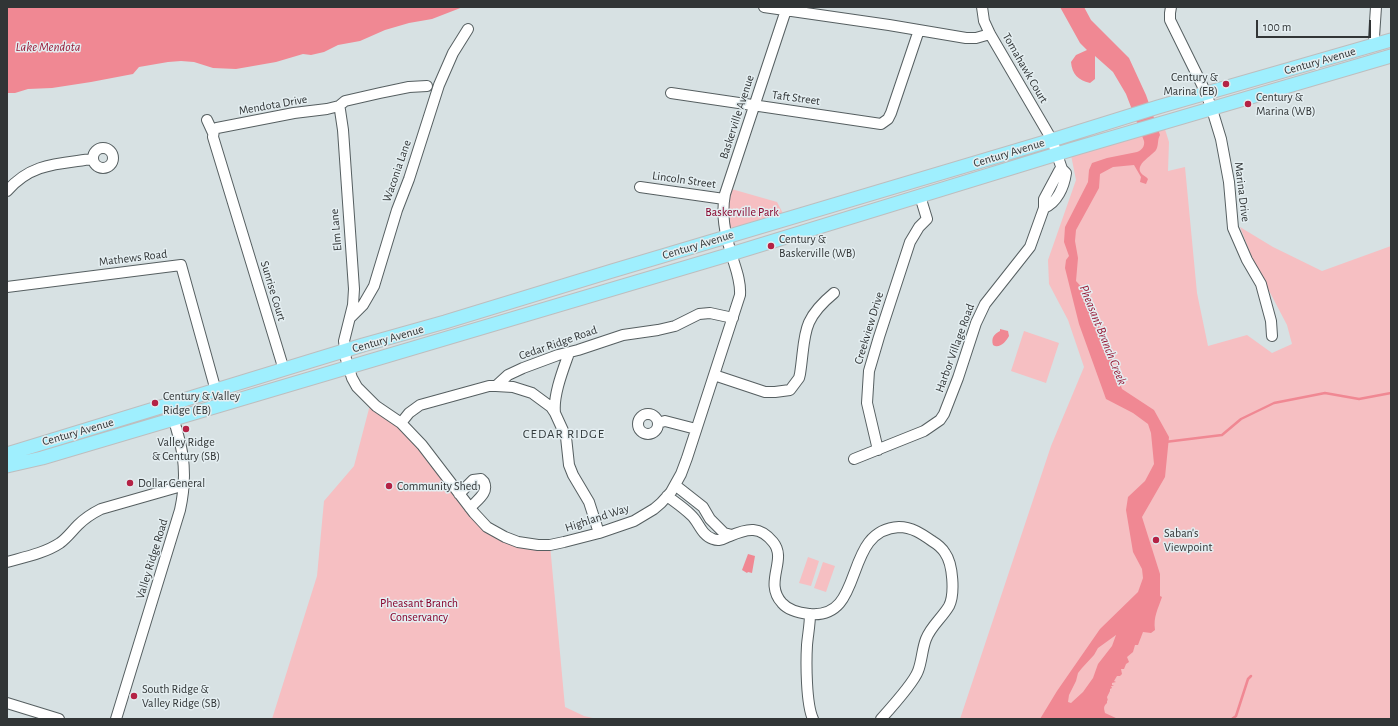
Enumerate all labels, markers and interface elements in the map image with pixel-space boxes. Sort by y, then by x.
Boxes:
scale bar [1258,12,1373,38]
text: 100 m [1263,21,1291,33]
street label: Tomahawk Court [999,30,1051,106]
water label: Lake Mendota [16,39,80,55]
street label: Century Avenue [1283,44,1357,78]
place label: Century & Marina (EB) [1163,70,1218,98]
street label: Baskerville Avenue [717,73,757,161]
marker: Century & Marina (EB) [1221,79,1231,89]
street label: Taft Street [771,88,821,108]
place label: Century & Marina (WB) [1256,90,1316,118]
street label: Mendota Drive [238,92,308,118]
marker: Century & Marina (WB) [1243,99,1253,109]
street label: Century Avenue [972,135,1046,171]
street label: Waconia Lane [380,138,414,204]
street label: Marina Drive [1231,161,1253,223]
street label: Lincoln Street [651,168,717,192]
park label: Baskerville Park [705,205,779,219]
street label: Elm Lane [327,208,345,252]
street label: Century Avenue [661,227,735,263]
place label: Century & Baskerville (WB) [779,232,856,260]
marker: Century & Baskerville (WB) [766,241,776,251]
street label: Mathews Road [98,247,168,269]
street label: Sunrise Court [257,259,289,323]
water label: Pheasant Branch Creek [1076,283,1130,387]
street label: Creekview Drive [851,290,887,366]
street label: Harbor Village Road [932,302,978,394]
street label: Century Avenue [351,322,425,356]
street label: Cedar Ridge Road [517,323,599,363]
place label: Century & Valley Ridge (EB) [163,389,240,417]
marker: Century & Valley Ridge (EB) [150,398,160,408]
street label: Century Avenue [41,415,115,449]
marker: Valley Ridge & Century (SB) [181,424,191,434]
district label: CEDAR RIDGE [523,426,605,442]
place label: Valley Ridge & Century (SB) [152,435,220,463]
place label: Dollar General [138,476,205,490]
marker: Dollar General [125,478,135,488]
place label: Community Shed [397,479,477,493]
marker: Community Shed [384,481,394,491]
street label: Highland Way [563,501,631,535]
street label: Valley Ridge Road [133,517,171,601]
place label: Saban's Viewpoint [1164,526,1212,554]
marker: Saban's Viewpoint [1151,535,1161,545]
park label: Pheasant Branch Conservancy [380,596,458,624]
place label: South Ridge & Valley Ridge (SB) [142,682,221,710]
marker: South Ridge & Valley Ridge (SB) [129,691,139,701]

